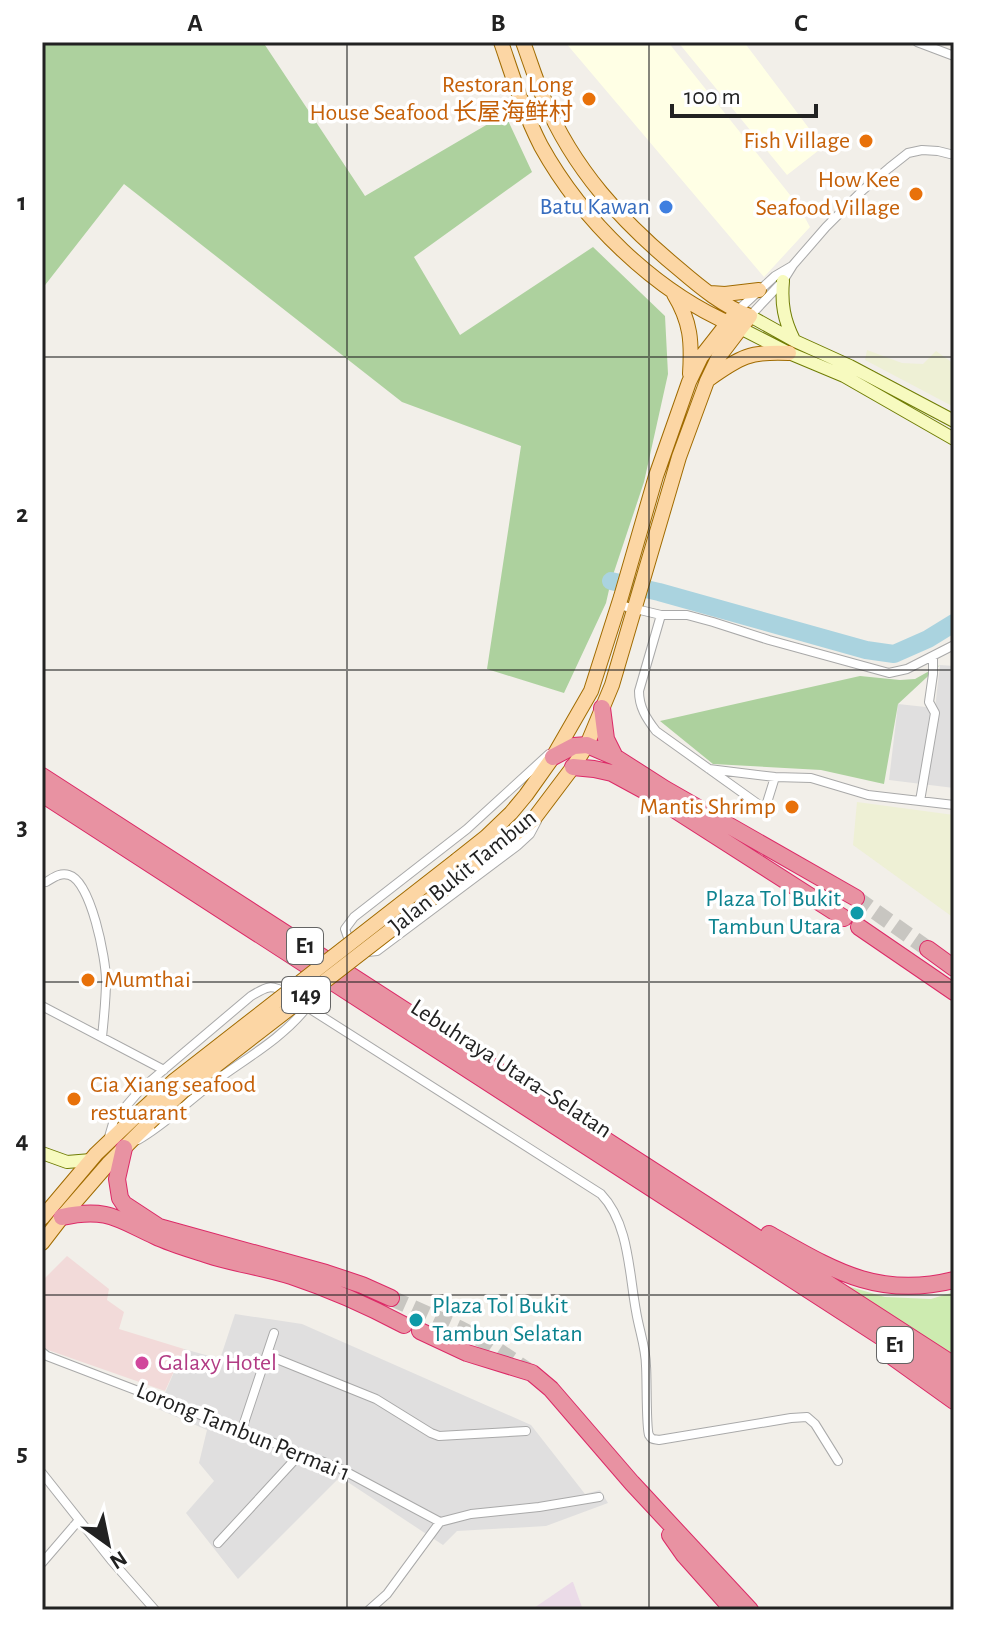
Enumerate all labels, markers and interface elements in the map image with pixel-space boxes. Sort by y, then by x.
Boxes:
text: A [187,10,203,36]
text: B [490,10,506,36]
text: C [794,10,808,36]
scale bar [672,68,816,118]
place label: Restoran Long House Seafood 长屋海鲜村 [310,73,573,125]
text: 100 m [684,85,741,109]
marker: Restoran Long House Seafood 长屋海鲜村 [580,90,598,108]
place label: Fish Village [743,129,850,153]
marker: Fish Village [857,132,875,150]
place label: How Kee Seafood Village [755,168,900,220]
marker: How Kee Seafood Village [907,185,925,203]
text: 1 [17,189,27,215]
place label: Batu Kawan [539,195,650,219]
marker: Batu Kawan [657,198,675,216]
text: 2 [16,501,28,527]
place label: Mantis Shrimp [639,795,776,819]
marker: Mantis Shrimp [783,798,801,816]
street label: Jalan Bukit Tambun [385,806,541,938]
text: 3 [16,814,28,840]
place label: Plaza Tol Bukit Tambun Utara [705,887,841,939]
marker: Plaza Tol Bukit Tambun Utara [848,904,866,922]
road number: E1 [287,928,323,964]
place label: Mumthai [104,968,191,992]
marker: Mumthai [79,971,97,989]
road number: 149 [282,977,330,1013]
street label: Lebuhraya Utara–Selatan [406,995,616,1143]
place label: Cia Xiang seafood restuarant [90,1073,256,1125]
marker: Cia Xiang seafood restuarant [65,1090,83,1108]
text: 4 [15,1127,29,1153]
place label: Plaza Tol Bukit Tambun Selatan [432,1294,583,1346]
marker: Plaza Tol Bukit Tambun Selatan [407,1311,425,1329]
road number: E1 [877,1327,913,1363]
place label: Galaxy Hotel [158,1351,277,1375]
marker: Galaxy Hotel [133,1354,151,1372]
street label: Lorong Tambun Permai 1 [133,1378,353,1486]
text: 5 [16,1440,28,1466]
north arrow [68,1504,148,1584]
text: N [106,1547,131,1573]

